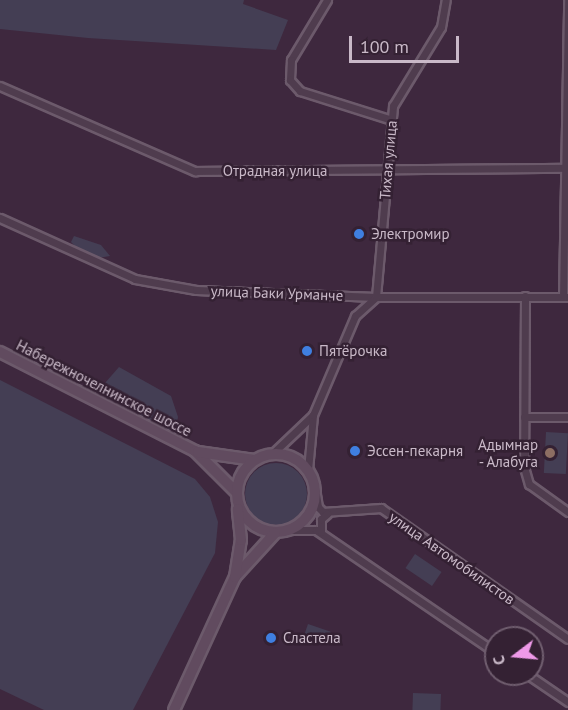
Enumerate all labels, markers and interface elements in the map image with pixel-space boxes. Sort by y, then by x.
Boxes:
scale bar [352,24,462,62]
text: 100 m [360,35,409,58]
street label: Тихая улица [376,120,400,200]
street label: Отрадная улица [223,162,327,180]
place label: Электромир [371,225,450,243]
marker: Электромир [352,227,366,241]
street label: улица Баки Урманче [210,282,344,304]
street label: Набережночелнинское шоссе [13,336,195,440]
place label: Пятёрочка [319,342,387,360]
marker: Пятёрочка [300,344,314,358]
place label: Адымнар - Алабуга [477,435,538,470]
place label: Эссен-пекарня [367,442,463,460]
marker: Эссен-пекарня [348,444,362,458]
marker: Адымнар - Алабуга [543,446,557,460]
street label: улица Автомобилистов [386,508,518,608]
north arrow [484,626,544,686]
place label: Сластела [283,629,341,647]
marker: Сластела [264,631,278,645]
text: С [488,653,509,667]

